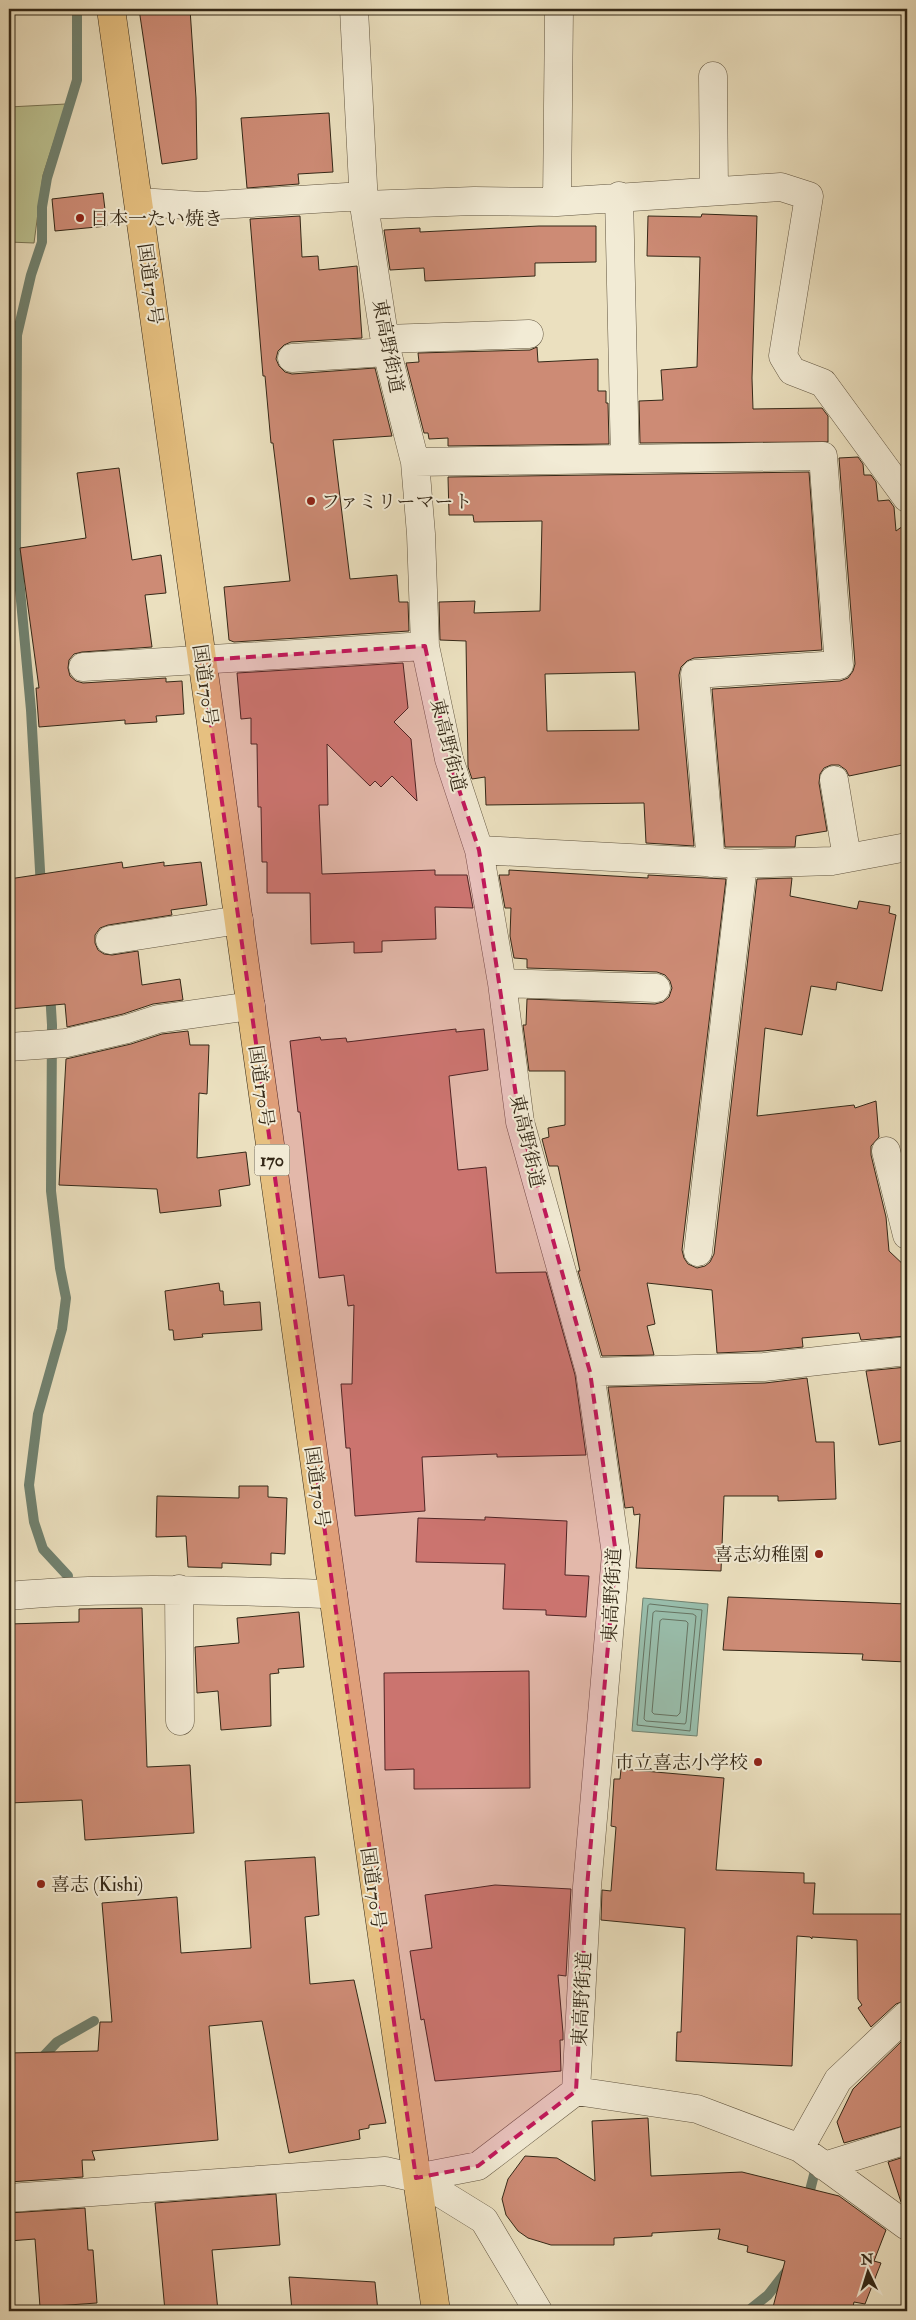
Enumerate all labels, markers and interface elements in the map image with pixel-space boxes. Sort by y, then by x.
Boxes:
place label: 日本一たい焼き [90,207,223,231]
marker: 日本一たい焼き [74,212,86,224]
street label: 国道170号 [132,242,168,327]
street label: 東高野街道 [367,297,409,395]
place label: ファミリーマート [321,490,473,514]
marker: ファミリーマート [305,495,317,507]
street label: 国道170号 [187,643,223,728]
street label: 東高野街道 [425,696,471,794]
street label: 国道170号 [243,1044,279,1129]
street label: 東高野街道 [505,1092,549,1190]
road number: 170 [254,1144,290,1176]
street label: 国道170号 [299,1445,335,1530]
place label: 喜志幼稚園 [714,1543,809,1567]
street label: 東高野街道 [598,1547,626,1643]
marker: 喜志幼稚園 [813,1548,825,1560]
place label: 市立喜志小学校 [615,1751,748,1775]
marker: 市立喜志小学校 [752,1756,764,1768]
street label: 国道170号 [355,1846,391,1931]
place label: 喜志 (Kishi) [51,1873,143,1897]
marker: 喜志 (Kishi) [35,1878,47,1890]
street label: 東高野街道 [568,1951,596,2047]
north arrow [844,2248,894,2298]
text: N [859,2251,874,2269]

